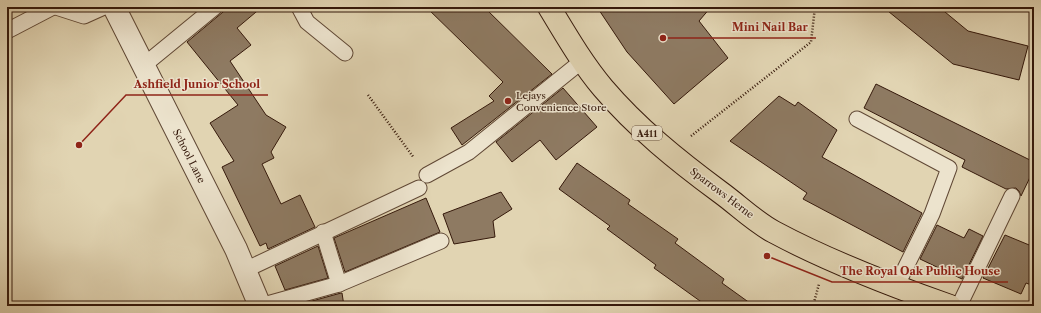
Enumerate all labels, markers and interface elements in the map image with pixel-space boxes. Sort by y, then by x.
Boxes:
callout: Mini Nail Bar [724,15,816,38]
text: Mini Nail Bar [732,20,809,34]
callout: Ashfield Junior School [126,72,268,95]
text: Ashfield Junior School [133,77,260,91]
place label: Lejays Convenience Store [516,89,607,114]
marker: Lejays Convenience Store [503,96,513,106]
road number: A411 [632,126,662,140]
street label: School Lane [170,127,208,186]
street label: Sparrows Herne [687,165,757,221]
callout: The Royal Oak Public House [832,259,1008,282]
text: The Royal Oak Public House [840,264,1000,278]

